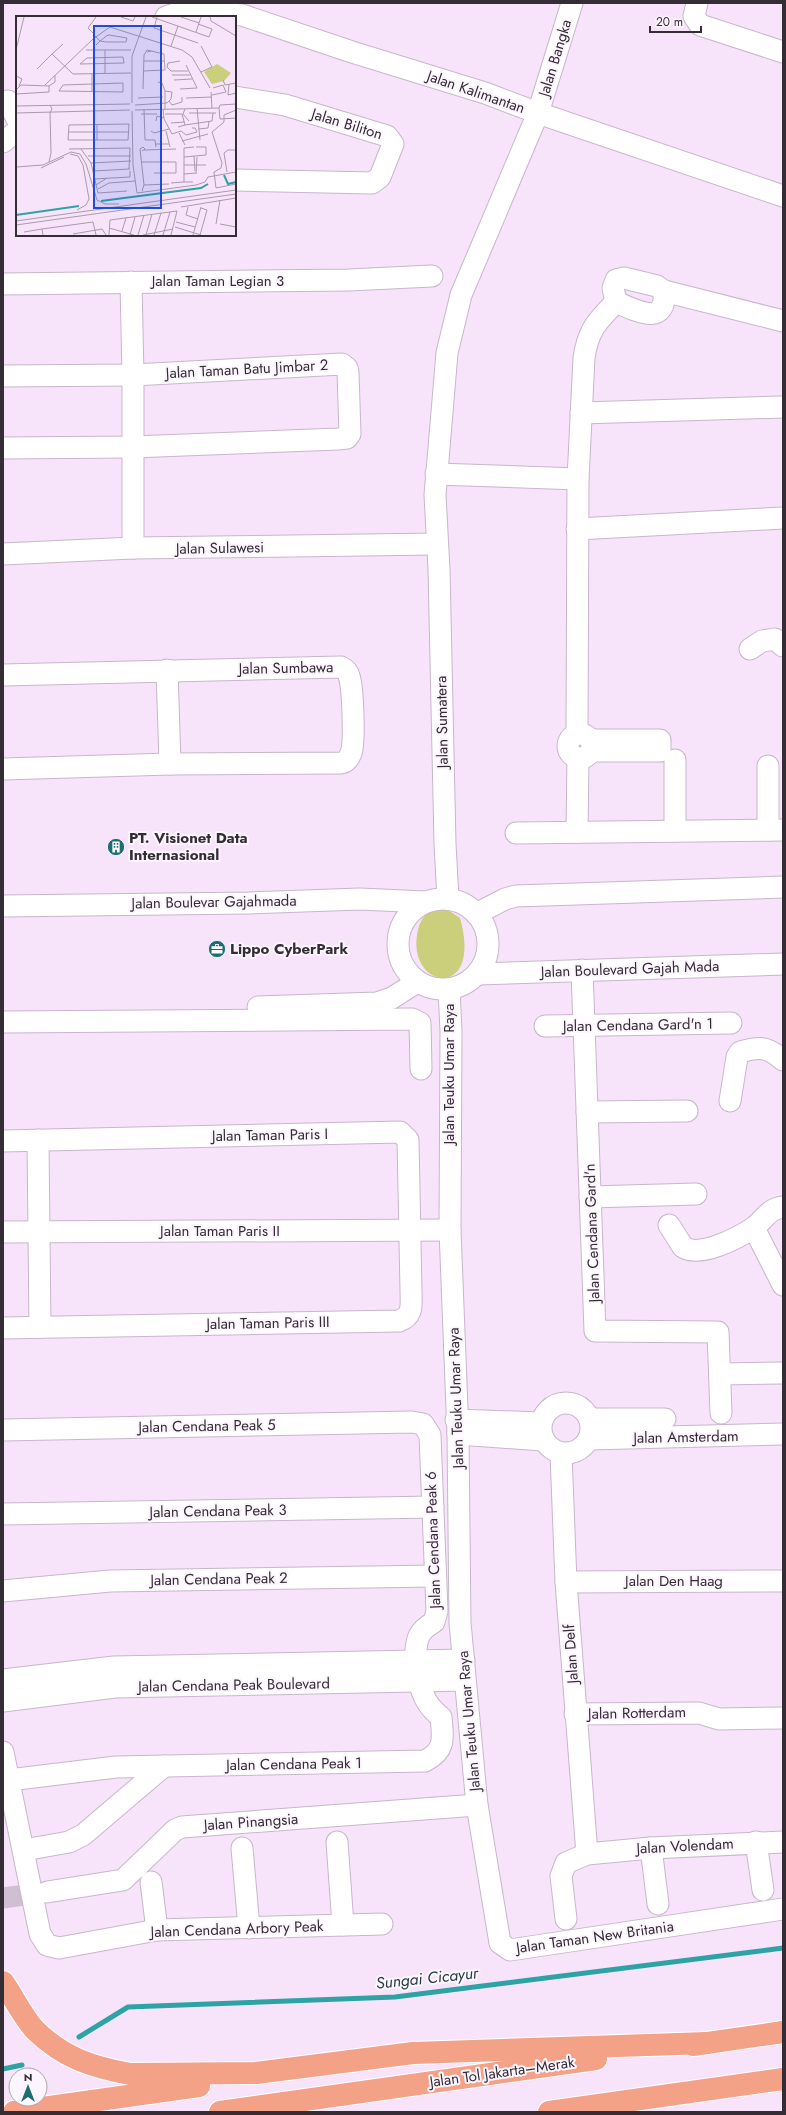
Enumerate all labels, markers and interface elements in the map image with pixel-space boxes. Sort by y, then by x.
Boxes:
scale bar [650,8,701,34]
text: 20 m [656,13,683,31]
inset map [16,16,236,236]
street label: Jalan Bangka [532,17,577,101]
street label: Jalan Kalimantan [422,64,528,119]
street label: Jalan Biliton [307,102,385,145]
street label: Jalan Taman Legian 3 [150,270,284,292]
street label: Jalan Taman Batu Jimbar 2 [163,354,329,384]
street label: Jalan Sulawesi [174,536,264,560]
street label: Jalan Sumbawa [236,656,334,680]
street label: Jalan Sumatera [430,676,454,770]
place label: PT. Visionet Data Internasional [129,827,248,866]
building icon: PT. Visionet Data Internasional [106,837,126,857]
street label: Jalan Boulevar Gajahmada [129,890,297,914]
place label: Lippo CyberPark [230,938,348,960]
office icon: Lippo CyberPark [207,939,227,959]
street label: Jalan Boulevard Gajah Mada [538,955,720,983]
street label: Jalan Teuku Umar Raya [438,1003,460,1147]
street label: Jalan Cendana Gard'n 1 [561,1013,713,1037]
street label: Jalan Taman Paris I [210,1123,328,1147]
street label: Jalan Cendana Gard'n [579,1163,605,1305]
street label: Jalan Taman Paris II [158,1220,280,1242]
street label: Jalan Taman Paris III [204,1311,330,1335]
street label: Jalan Teuku Umar Raya [443,1327,470,1471]
street label: Jalan Cendana Peak 5 [136,1414,276,1438]
street label: Jalan Amsterdam [631,1425,739,1449]
street label: Jalan Cendana Peak 6 [420,1471,446,1611]
street label: Jalan Cendana Peak 3 [147,1499,287,1523]
street label: Jalan Cendana Peak 2 [148,1567,288,1591]
street label: Jalan Den Haag [623,1570,723,1592]
street label: Jalan Delf [558,1623,584,1686]
street label: Jalan Teuku Umar Raya [452,1650,486,1794]
street label: Jalan Cendana Peak Boulevard [136,1672,330,1698]
street label: Jalan Rotterdam [586,1701,686,1725]
street label: Jalan Cendana Peak 1 [224,1752,362,1776]
street label: Jalan Pinangsia [201,1808,299,1836]
street label: Jalan Volendam [634,1832,734,1860]
street label: Jalan Cendana Arbory Peak [148,1915,324,1943]
street label: Jalan Taman New Britania [513,1915,675,1959]
water label: Sungai Cicayur [375,1961,481,1995]
street label: Jalan Tol Jakarta–Merak [426,2051,576,2093]
north arrow [8,2067,48,2107]
text: N [24,2069,32,2085]

